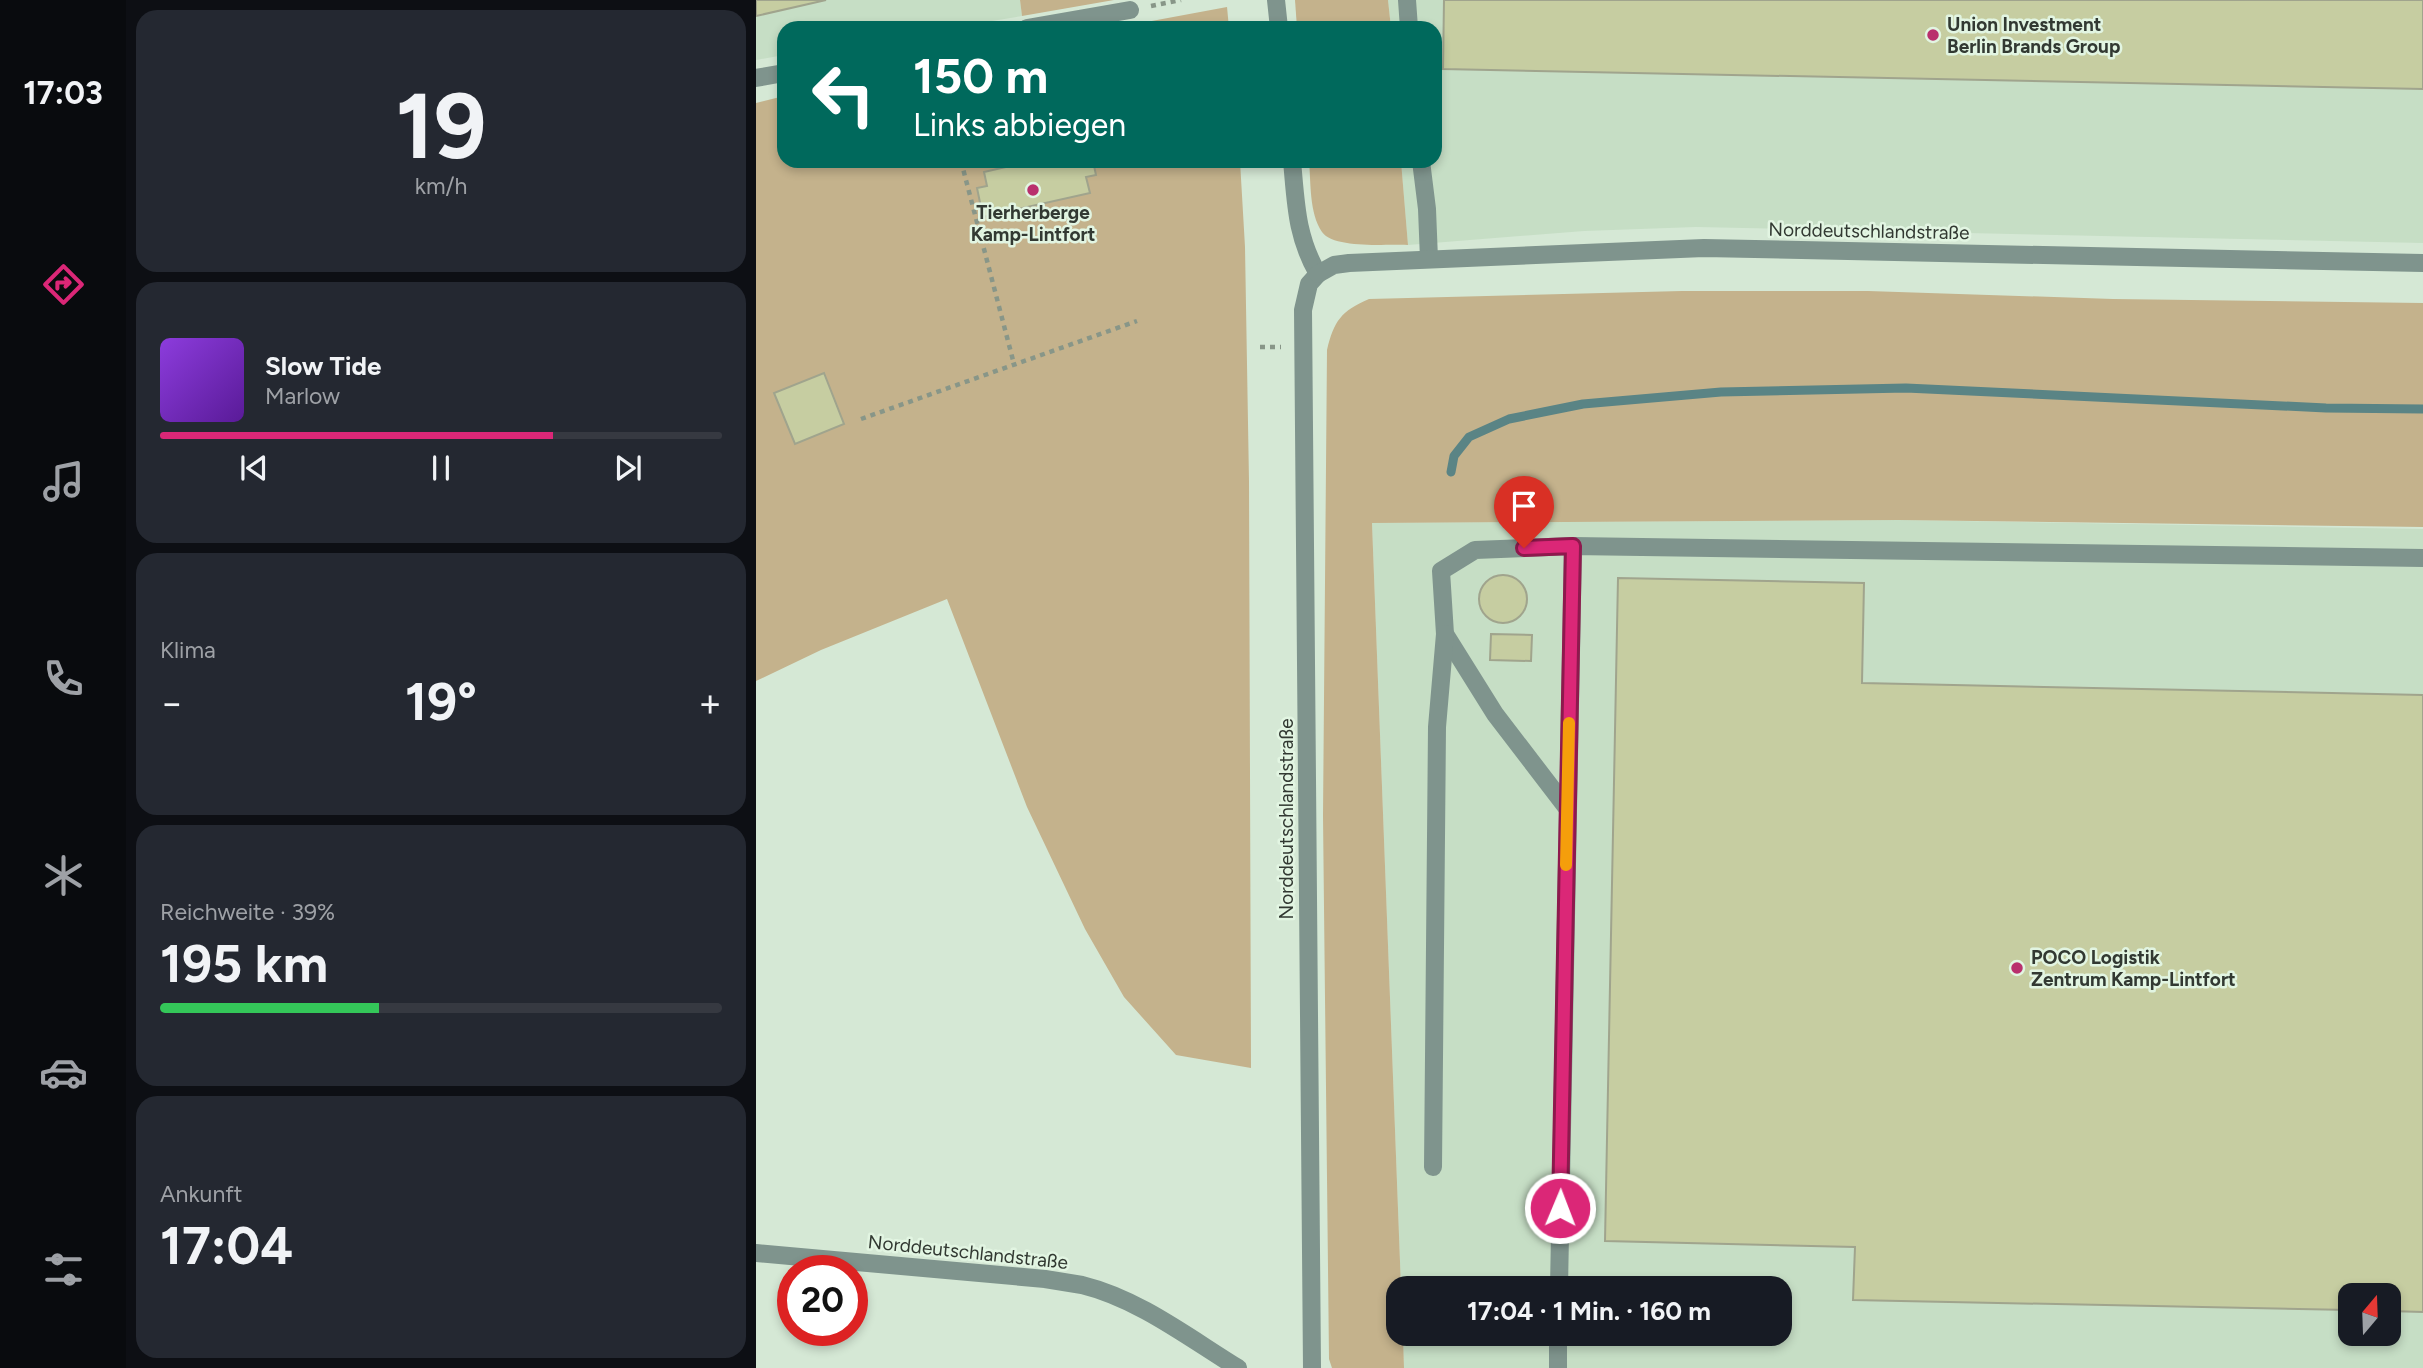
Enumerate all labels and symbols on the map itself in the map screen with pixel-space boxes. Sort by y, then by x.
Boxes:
place label: Union Investment Berlin Brands Group [1947,13,2120,58]
marker: Union Investment Berlin Brands Group [1925,27,1941,43]
marker: Tierherberge Kamp-Lintfort [1025,182,1041,198]
place label: Tierherberge Kamp-Lintfort [971,201,1096,246]
street label: Norddeutschlandstraße [1768,218,1970,244]
pin [1494,476,1554,548]
street label: Norddeutschlandstraße [1275,718,1298,920]
place label: POCO Logistik Zentrum Kamp-Lintfort [2031,946,2236,991]
marker: POCO Logistik Zentrum Kamp-Lintfort [2009,960,2025,976]
position arrow [1523,1171,1597,1245]
street label: Norddeutschlandstraße [867,1230,1069,1274]
speed limit sign: 20 [777,1255,868,1346]
north arrow [2338,1283,2401,1346]

